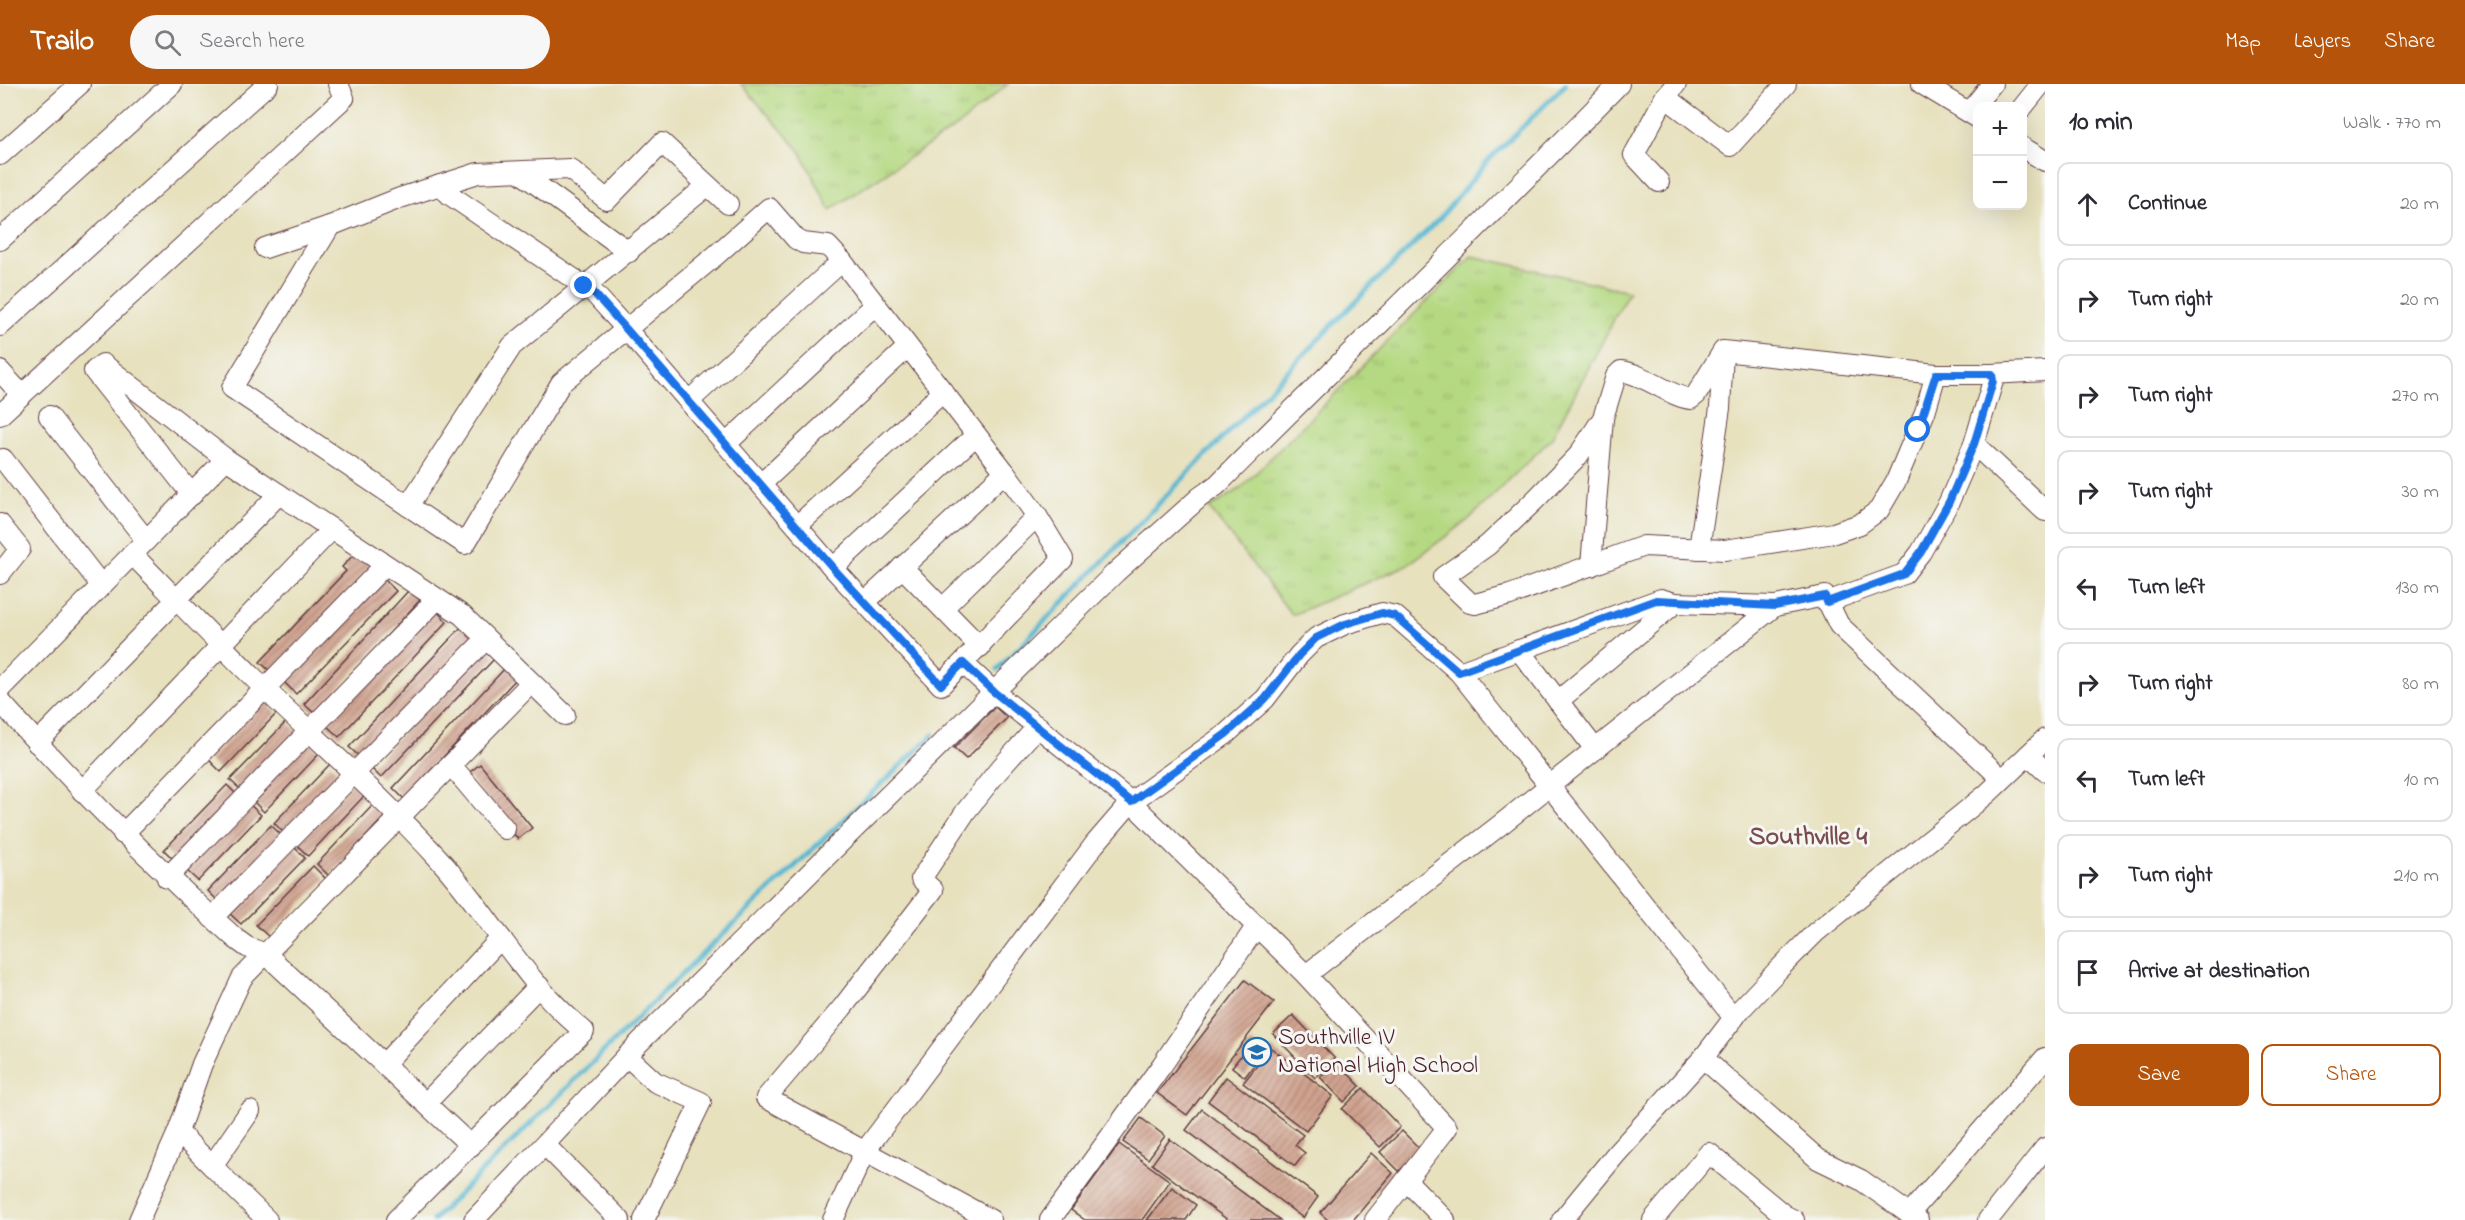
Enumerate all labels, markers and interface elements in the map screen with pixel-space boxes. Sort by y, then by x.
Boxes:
search box [130,15,550,69]
text: Trailo [30,22,94,63]
icon: search [151,26,184,59]
text: Search here [199,26,305,58]
text: Map [2225,27,2261,57]
text: Layers [2294,27,2351,57]
text: Share [2384,27,2435,57]
map controls [1973,102,2027,210]
button: + [1973,102,2027,156]
text: 10 min [2069,104,2133,142]
text: Walk · 770 m [2343,109,2441,138]
button: − [1973,156,2027,210]
icon: ahead [2071,188,2104,221]
text: Continue [2128,188,2207,220]
text: 20 m [2400,190,2439,219]
route end [570,272,596,298]
icon: right [2071,284,2104,317]
text: Turn right [2128,284,2213,316]
text: 20 m [2400,286,2439,315]
icon: right [2071,380,2104,413]
text: Turn right [2128,380,2213,412]
text: 270 m [2392,382,2439,411]
route start [1904,416,1930,442]
icon: right [2071,476,2104,509]
text: Turn right [2128,476,2213,508]
text: 30 m [2402,478,2439,507]
icon: left [2071,572,2104,605]
text: Turn left [2128,572,2205,604]
text: 130 m [2395,574,2439,603]
icon: right [2071,668,2104,701]
text: Turn right [2128,668,2213,700]
text: 80 m [2402,670,2439,699]
icon: left [2071,764,2104,797]
text: Turn left [2128,764,2205,796]
text: 10 m [2403,766,2439,795]
district label: Southville 4 [1749,819,1867,857]
icon: right [2071,860,2104,893]
text: Turn right [2128,860,2213,892]
text: 210 m [2394,862,2439,891]
icon: arrive [2071,956,2104,989]
text: Arrive at destination [2128,956,2310,988]
place label: Southville IV National High School [1278,1021,1478,1084]
school or university icon: Southville IV National High School [1241,1036,1273,1068]
button: Save [2069,1044,2249,1106]
button: Share [2261,1044,2441,1106]

